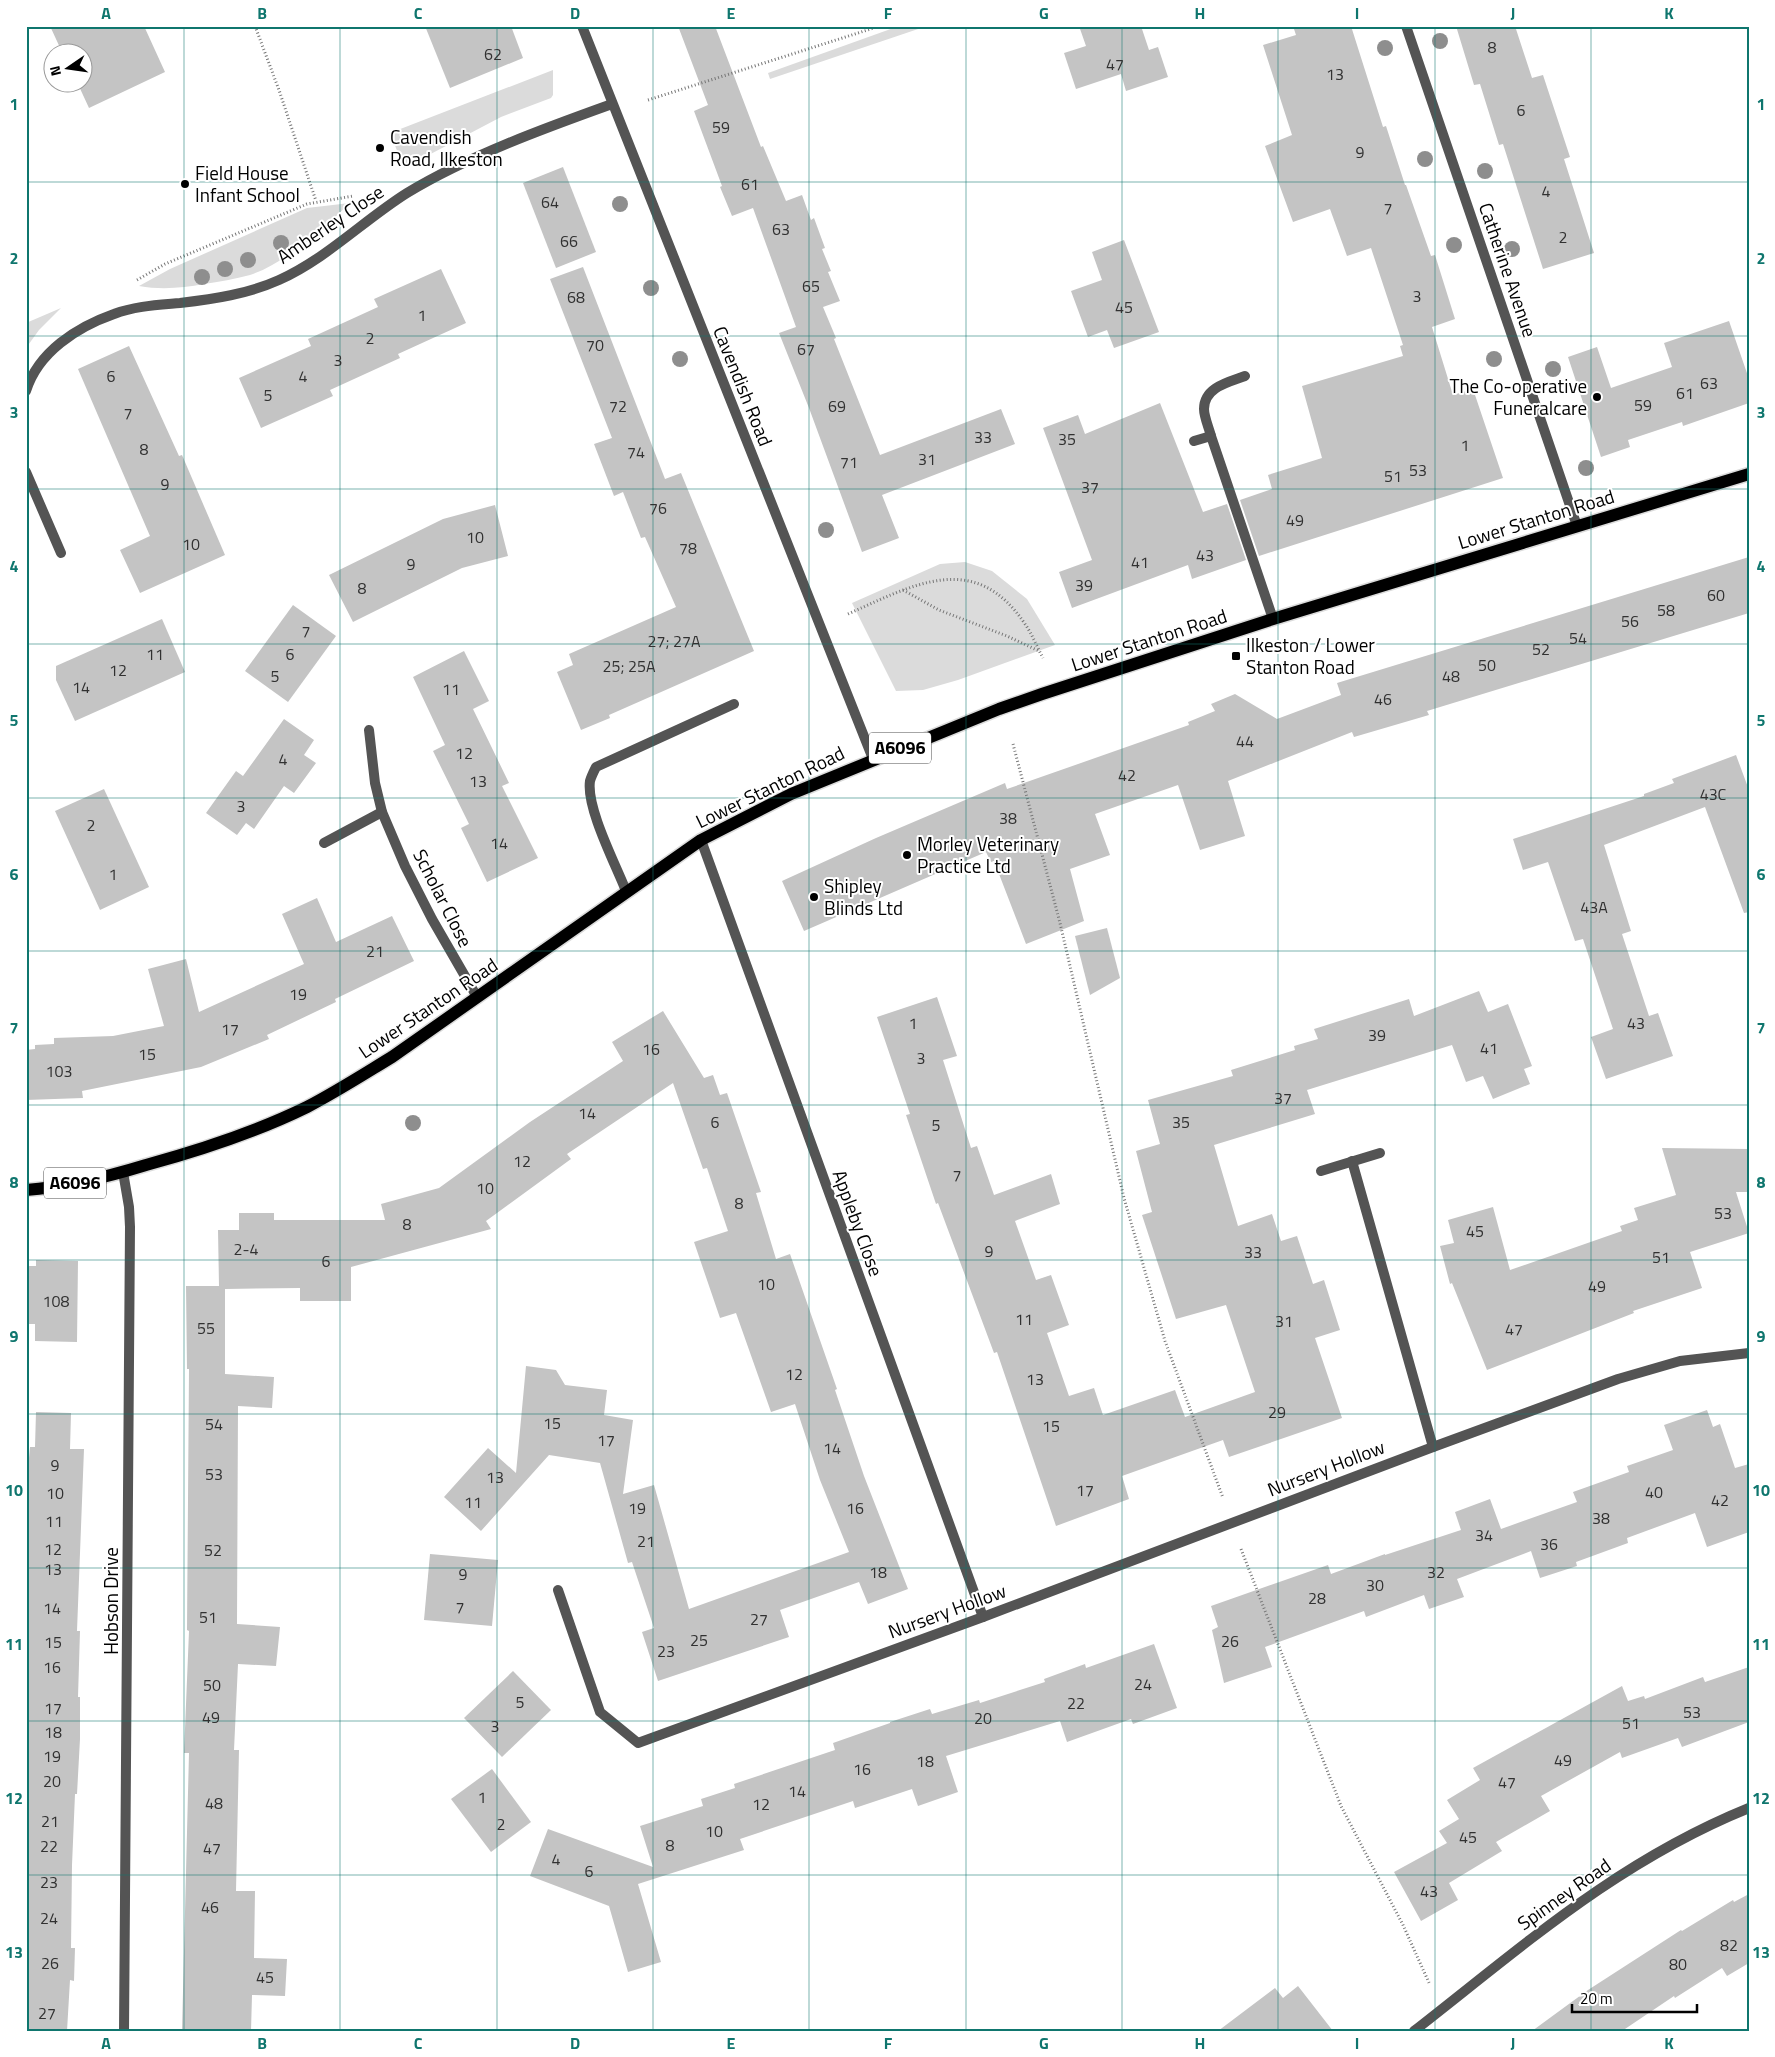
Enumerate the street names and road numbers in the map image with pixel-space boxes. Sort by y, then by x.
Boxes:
street label: Amberley Close [270,177,389,270]
street label: Catherine Avenue [1472,199,1545,341]
street label: Cavendish Road [706,321,781,450]
street label: Lower Stanton Road [1454,481,1618,556]
street label: Lower Stanton Road [1067,601,1231,678]
road number: A6096 [869,732,931,764]
street label: Lower Stanton Road [690,738,849,835]
street label: Scholar Close [406,844,481,952]
street label: Lower Stanton Road [352,950,503,1065]
street label: Appleby Close [826,1165,891,1280]
road number: A6096 [44,1168,106,1198]
street label: Nursery Hollow [1263,1432,1389,1503]
street label: Hobson Drive [96,1547,125,1655]
street label: Nursery Hollow [884,1576,1010,1645]
street label: Spinney Road [1511,1851,1617,1937]

